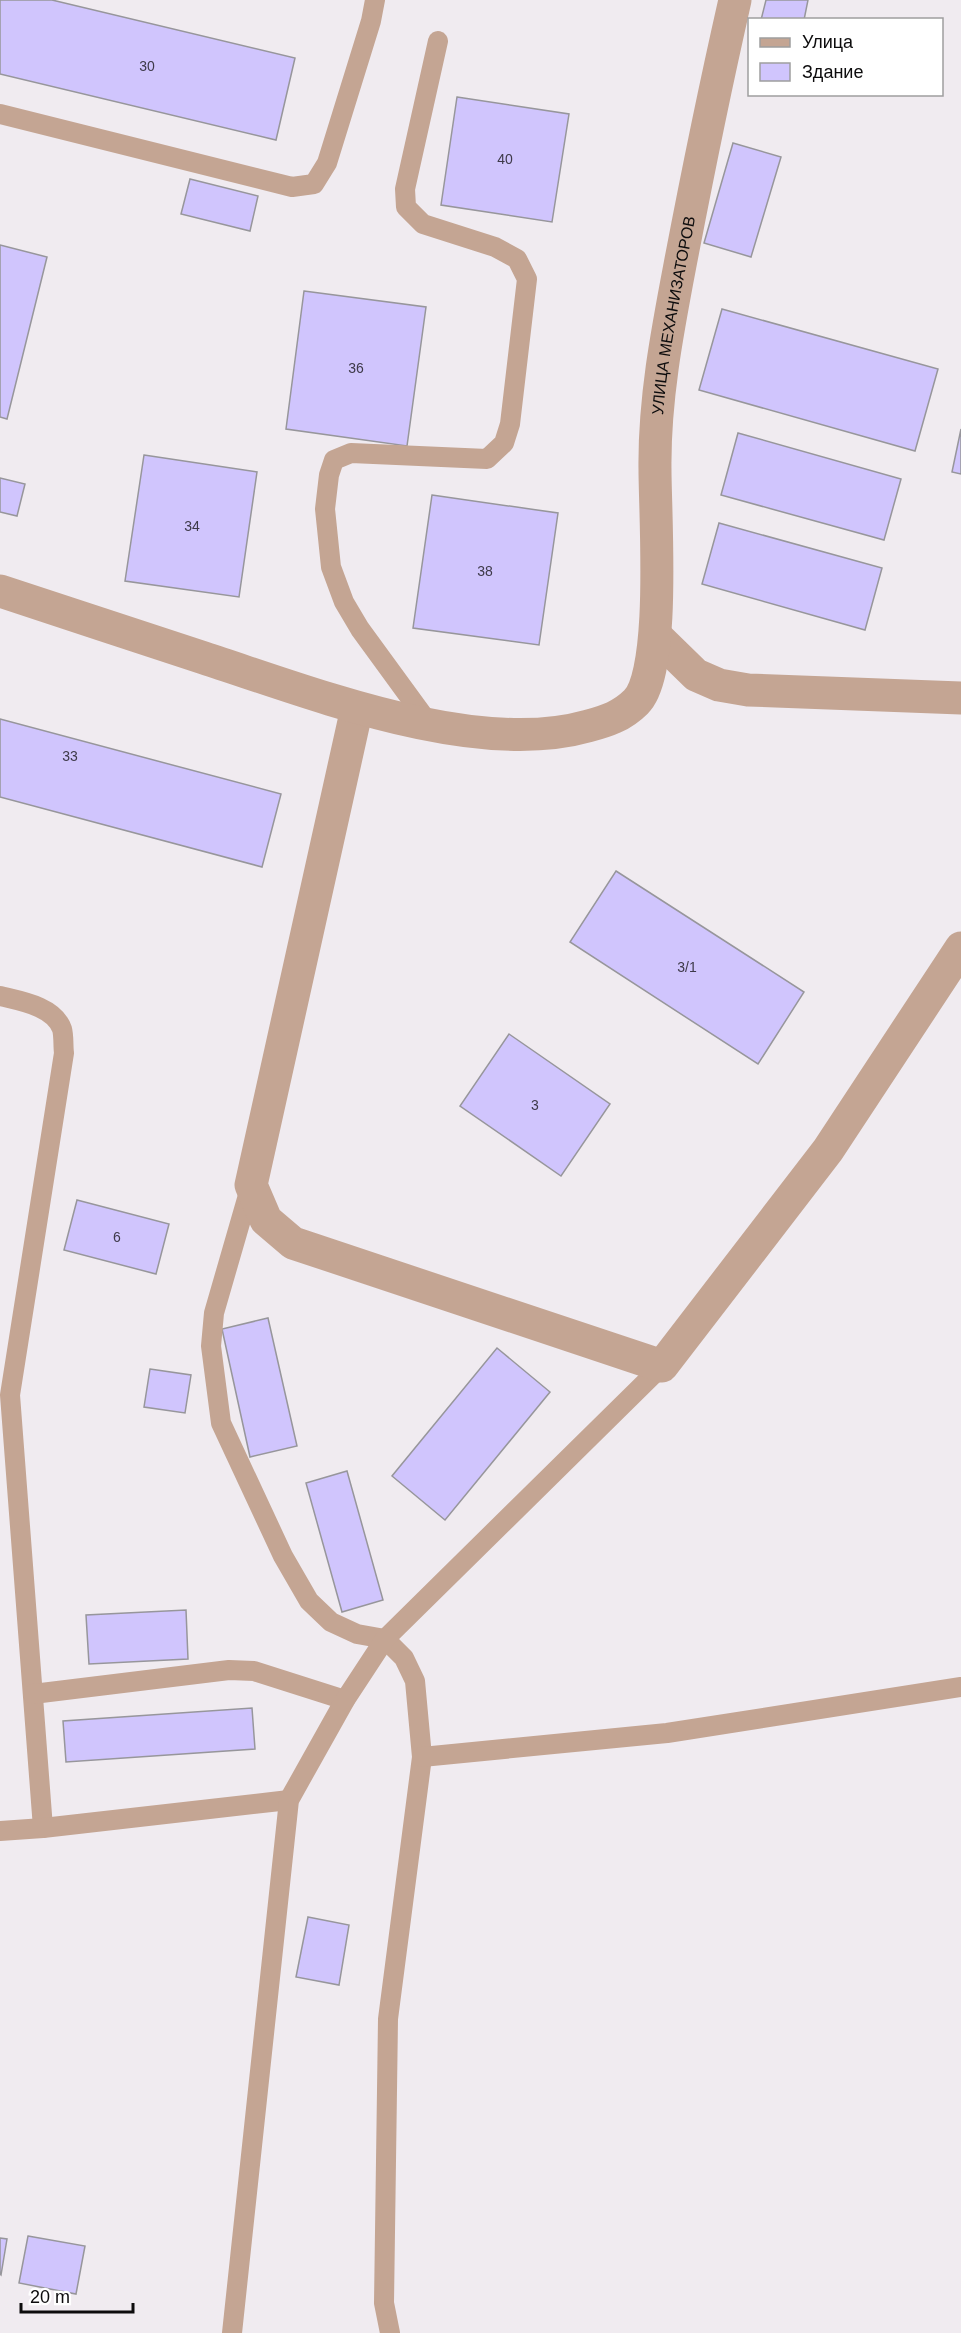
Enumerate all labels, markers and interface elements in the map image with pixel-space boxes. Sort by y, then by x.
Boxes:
legend [748,18,943,96]
text: Улица [802,32,854,52]
house number: 30 [139,58,155,74]
text: Здание [802,62,863,82]
house number: 40 [497,151,513,167]
street label: УЛИЦА МЕХАНИЗАТОРОВ [648,215,698,415]
house number: 36 [348,360,364,376]
house number: 34 [184,518,200,534]
house number: 38 [477,563,493,579]
house number: 33 [62,748,78,764]
house number: 3/1 [677,959,697,975]
house number: 3 [531,1097,539,1113]
house number: 6 [113,1229,121,1245]
scale bar [21,2276,134,2314]
text: 20 m [30,2287,70,2307]

